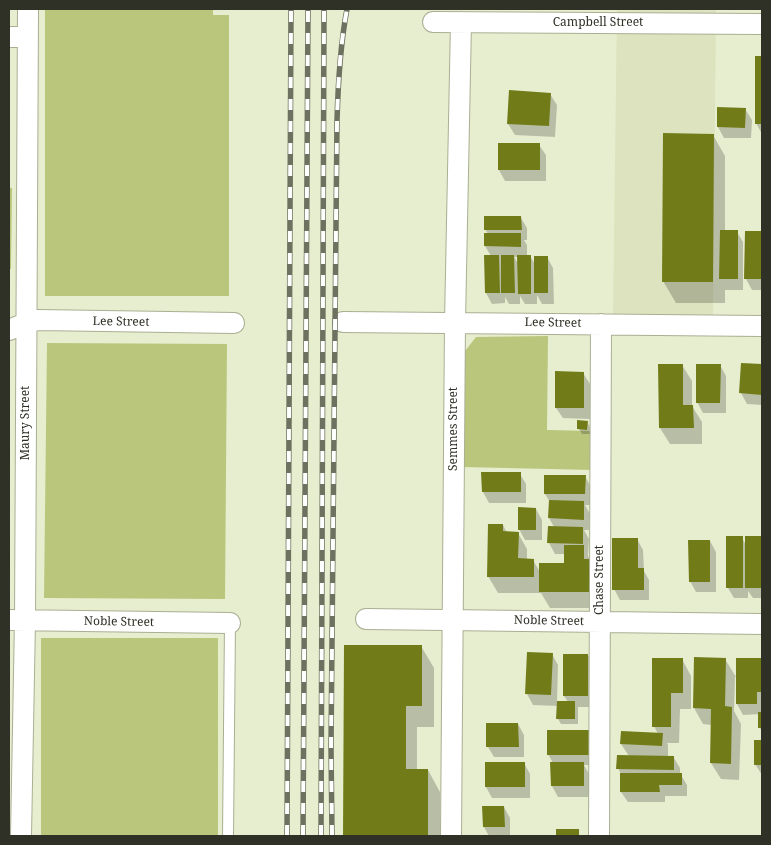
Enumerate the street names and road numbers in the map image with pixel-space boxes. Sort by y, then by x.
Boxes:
street label: Campbell Street [553,16,643,30]
street label: Lee Street [92,314,150,330]
street label: Lee Street [524,315,582,331]
street label: Maury Street [19,386,33,460]
street label: Semmes Street [447,387,461,471]
street label: Chase Street [593,545,607,615]
street label: Noble Street [514,613,584,629]
street label: Noble Street [84,614,154,630]

